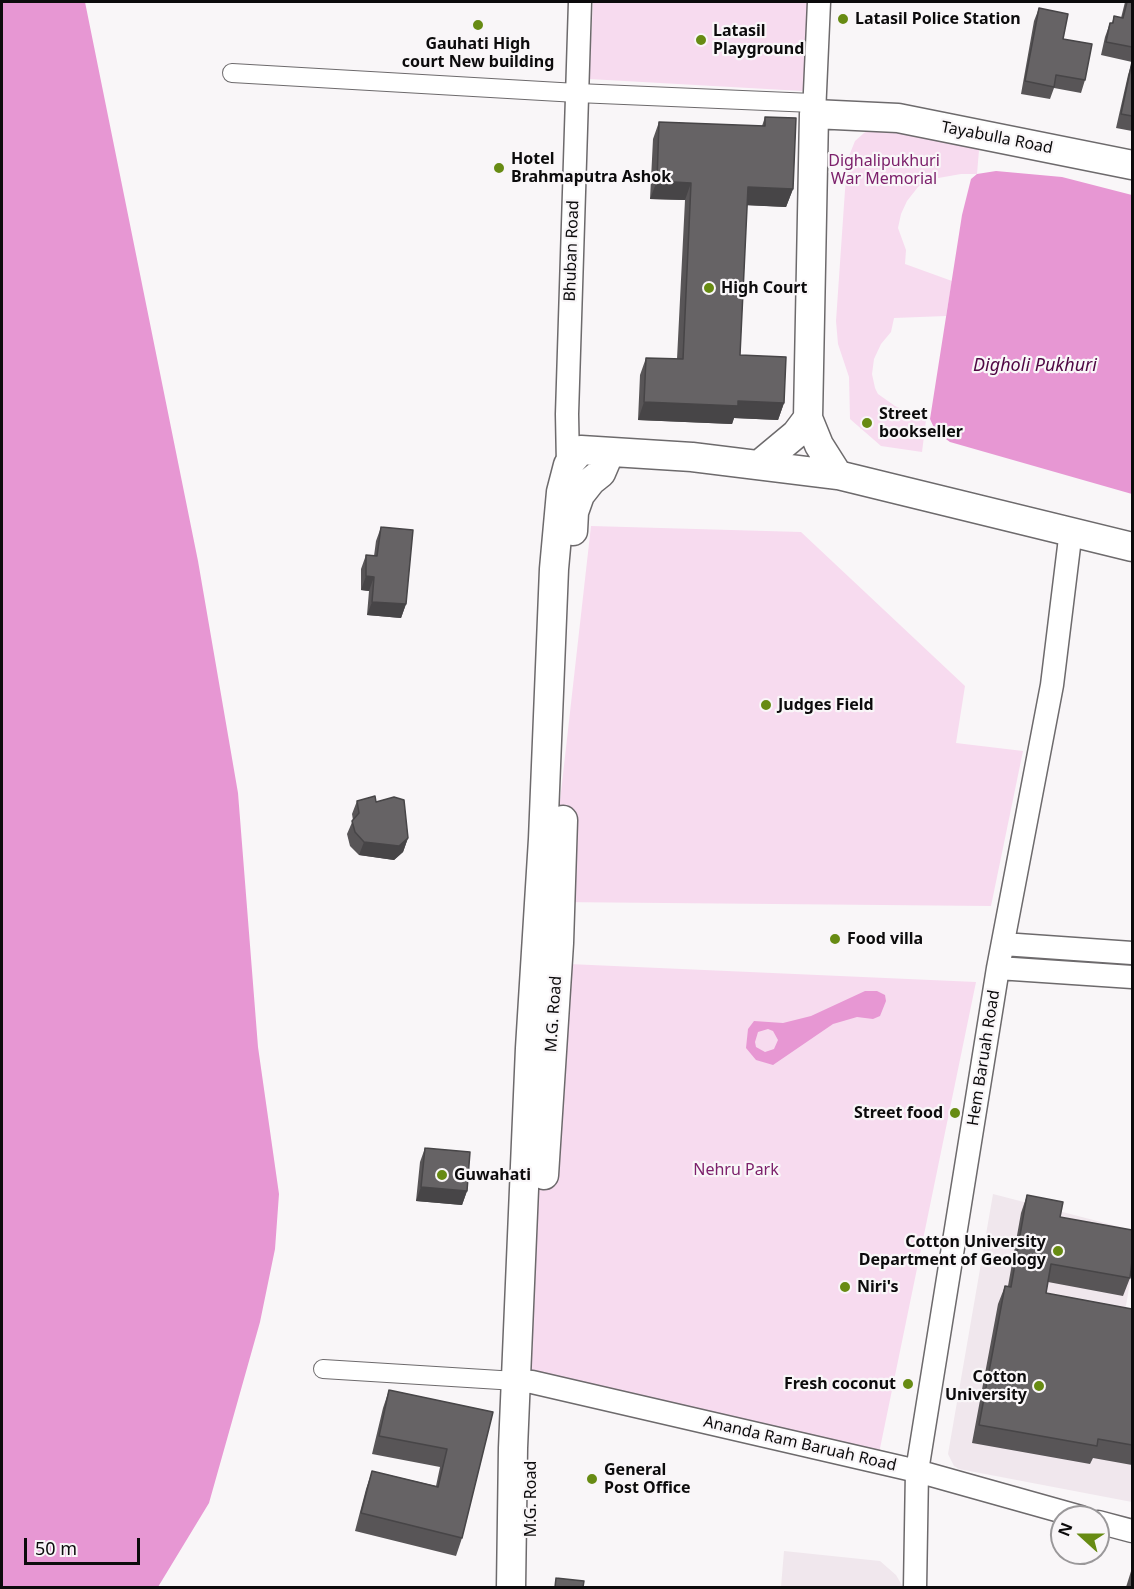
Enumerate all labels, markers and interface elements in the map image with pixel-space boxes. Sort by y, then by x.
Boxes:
place label: Latasil Police Station [855,9,1021,29]
marker: Latasil Police Station [836,12,850,26]
marker: Gauhati High court New building [471,18,485,32]
place label: Latasil Playground [713,21,804,59]
marker: Latasil Playground [694,33,708,47]
place label: Gauhati High court New building [402,34,554,72]
street label: Tayabulla Road [940,118,1054,158]
place label: Hotel Brahmaputra Ashok [511,149,671,187]
park label: Dighalipukhuri War Memorial [828,151,940,189]
marker: Hotel Brahmaputra Ashok [492,161,506,175]
street label: Bhuban Road [561,200,583,302]
place label: High Court [721,278,807,298]
marker: High Court [702,281,716,295]
water label: Digholi Pukhuri [973,355,1097,377]
place label: Street bookseller [879,404,963,442]
marker: Street bookseller [860,416,874,430]
place label: Judges Field [778,695,874,715]
marker: Judges Field [759,698,773,712]
place label: Food villa [847,929,923,949]
marker: Food villa [828,932,842,946]
street label: M.G. Road [542,975,566,1053]
street label: Hem Baruah Road [964,989,1004,1127]
place label: Street food [854,1103,943,1123]
marker: Street food [948,1106,962,1120]
park label: Nehru Park [693,1160,779,1180]
place label: Guwahati [454,1165,531,1185]
marker: Guwahati [435,1168,449,1182]
place label: Cotton University Department of Geology [859,1232,1046,1270]
marker: Cotton University Department of Geology [1051,1244,1065,1258]
place label: Niri's [857,1277,899,1297]
marker: Niri's [838,1280,852,1294]
place label: Cotton University [945,1367,1027,1405]
place label: Fresh coconut [784,1374,896,1394]
marker: Fresh coconut [901,1377,915,1391]
marker: Cotton University [1032,1379,1046,1393]
street label: Ananda Ram Baruah Road [702,1412,898,1476]
place label: General Post Office [604,1460,691,1498]
street label: M.G. Road [521,1461,541,1537]
marker: General Post Office [585,1472,599,1486]
north arrow [1050,1505,1110,1565]
text: N [1052,1519,1078,1539]
scale bar [27,1526,142,1564]
text: 50 m [35,1536,77,1560]

